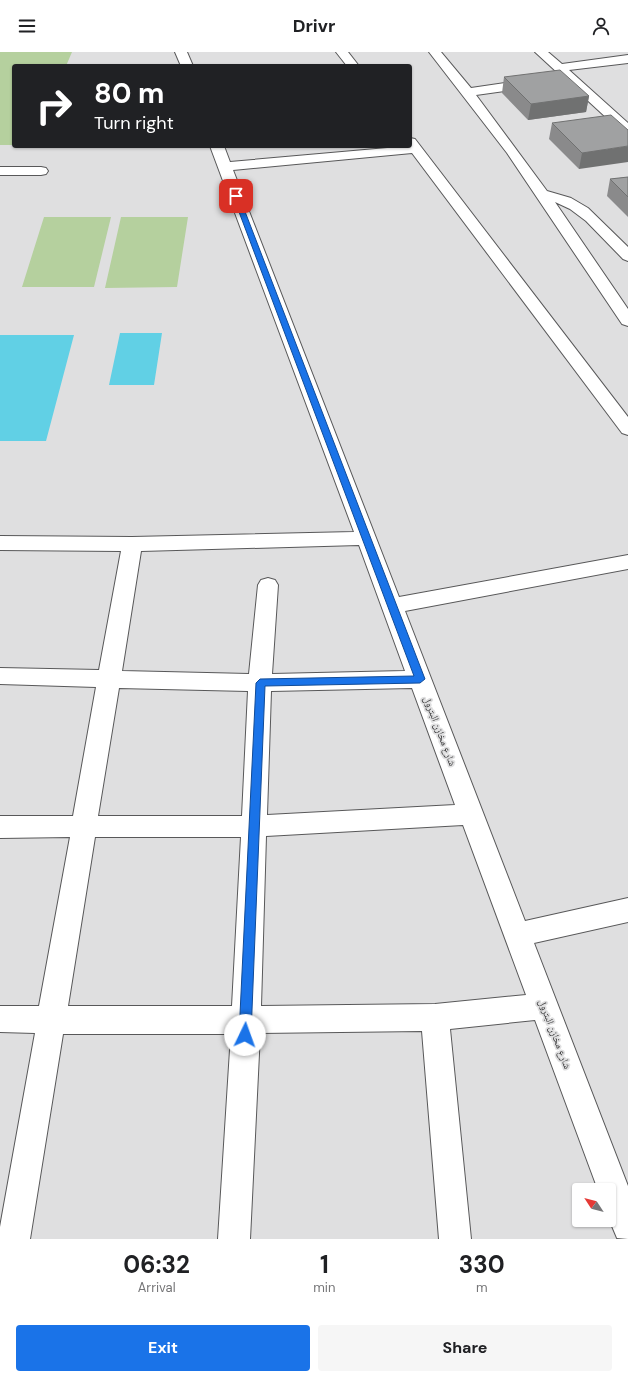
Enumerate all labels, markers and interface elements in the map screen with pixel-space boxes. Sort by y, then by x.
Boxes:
text: Drivr [293,14,335,38]
icon: menu [16,15,38,37]
icon: person [590,15,612,37]
text: 80 m [94,75,164,112]
icon: right [28,80,80,132]
text: Turn right [94,111,174,135]
pin [219,179,253,213]
icon: arrive [225,185,247,207]
street label: شارع مخازن البترول [421,694,459,768]
street label: شارع مخازن البترول [536,997,574,1071]
position arrow [224,1014,266,1056]
north arrow [572,1183,616,1227]
map controls [572,1183,616,1227]
text: 06:32 [123,1249,190,1280]
text: 1 [320,1249,329,1280]
text: 330 [459,1249,505,1280]
text: Arrival [138,1279,176,1296]
text: min [313,1279,335,1296]
text: m [476,1279,488,1296]
button: Exit [16,1325,310,1371]
button: Share [318,1325,612,1371]

